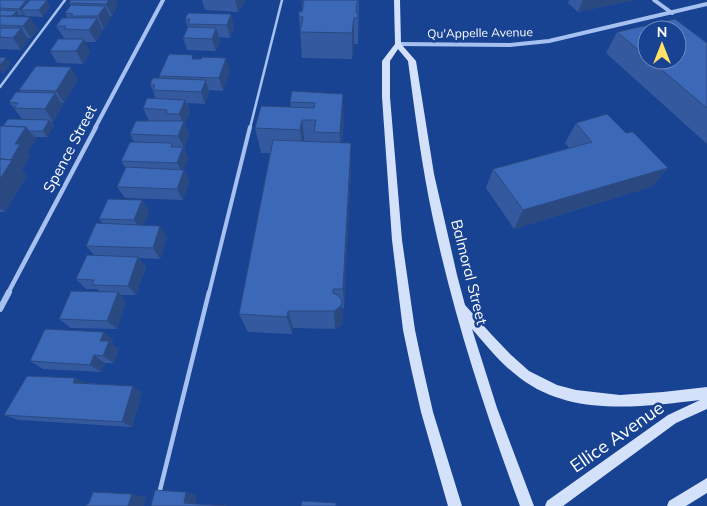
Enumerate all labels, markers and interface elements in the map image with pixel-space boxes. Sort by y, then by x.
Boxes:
north arrow [637,20,687,70]
text: N [657,23,667,41]
street label: Qu'Appelle Avenue [427,24,533,41]
street label: Spence Street [39,102,101,196]
street label: Balmoral Street [447,217,492,326]
street label: Ellice Avenue [565,396,668,477]

